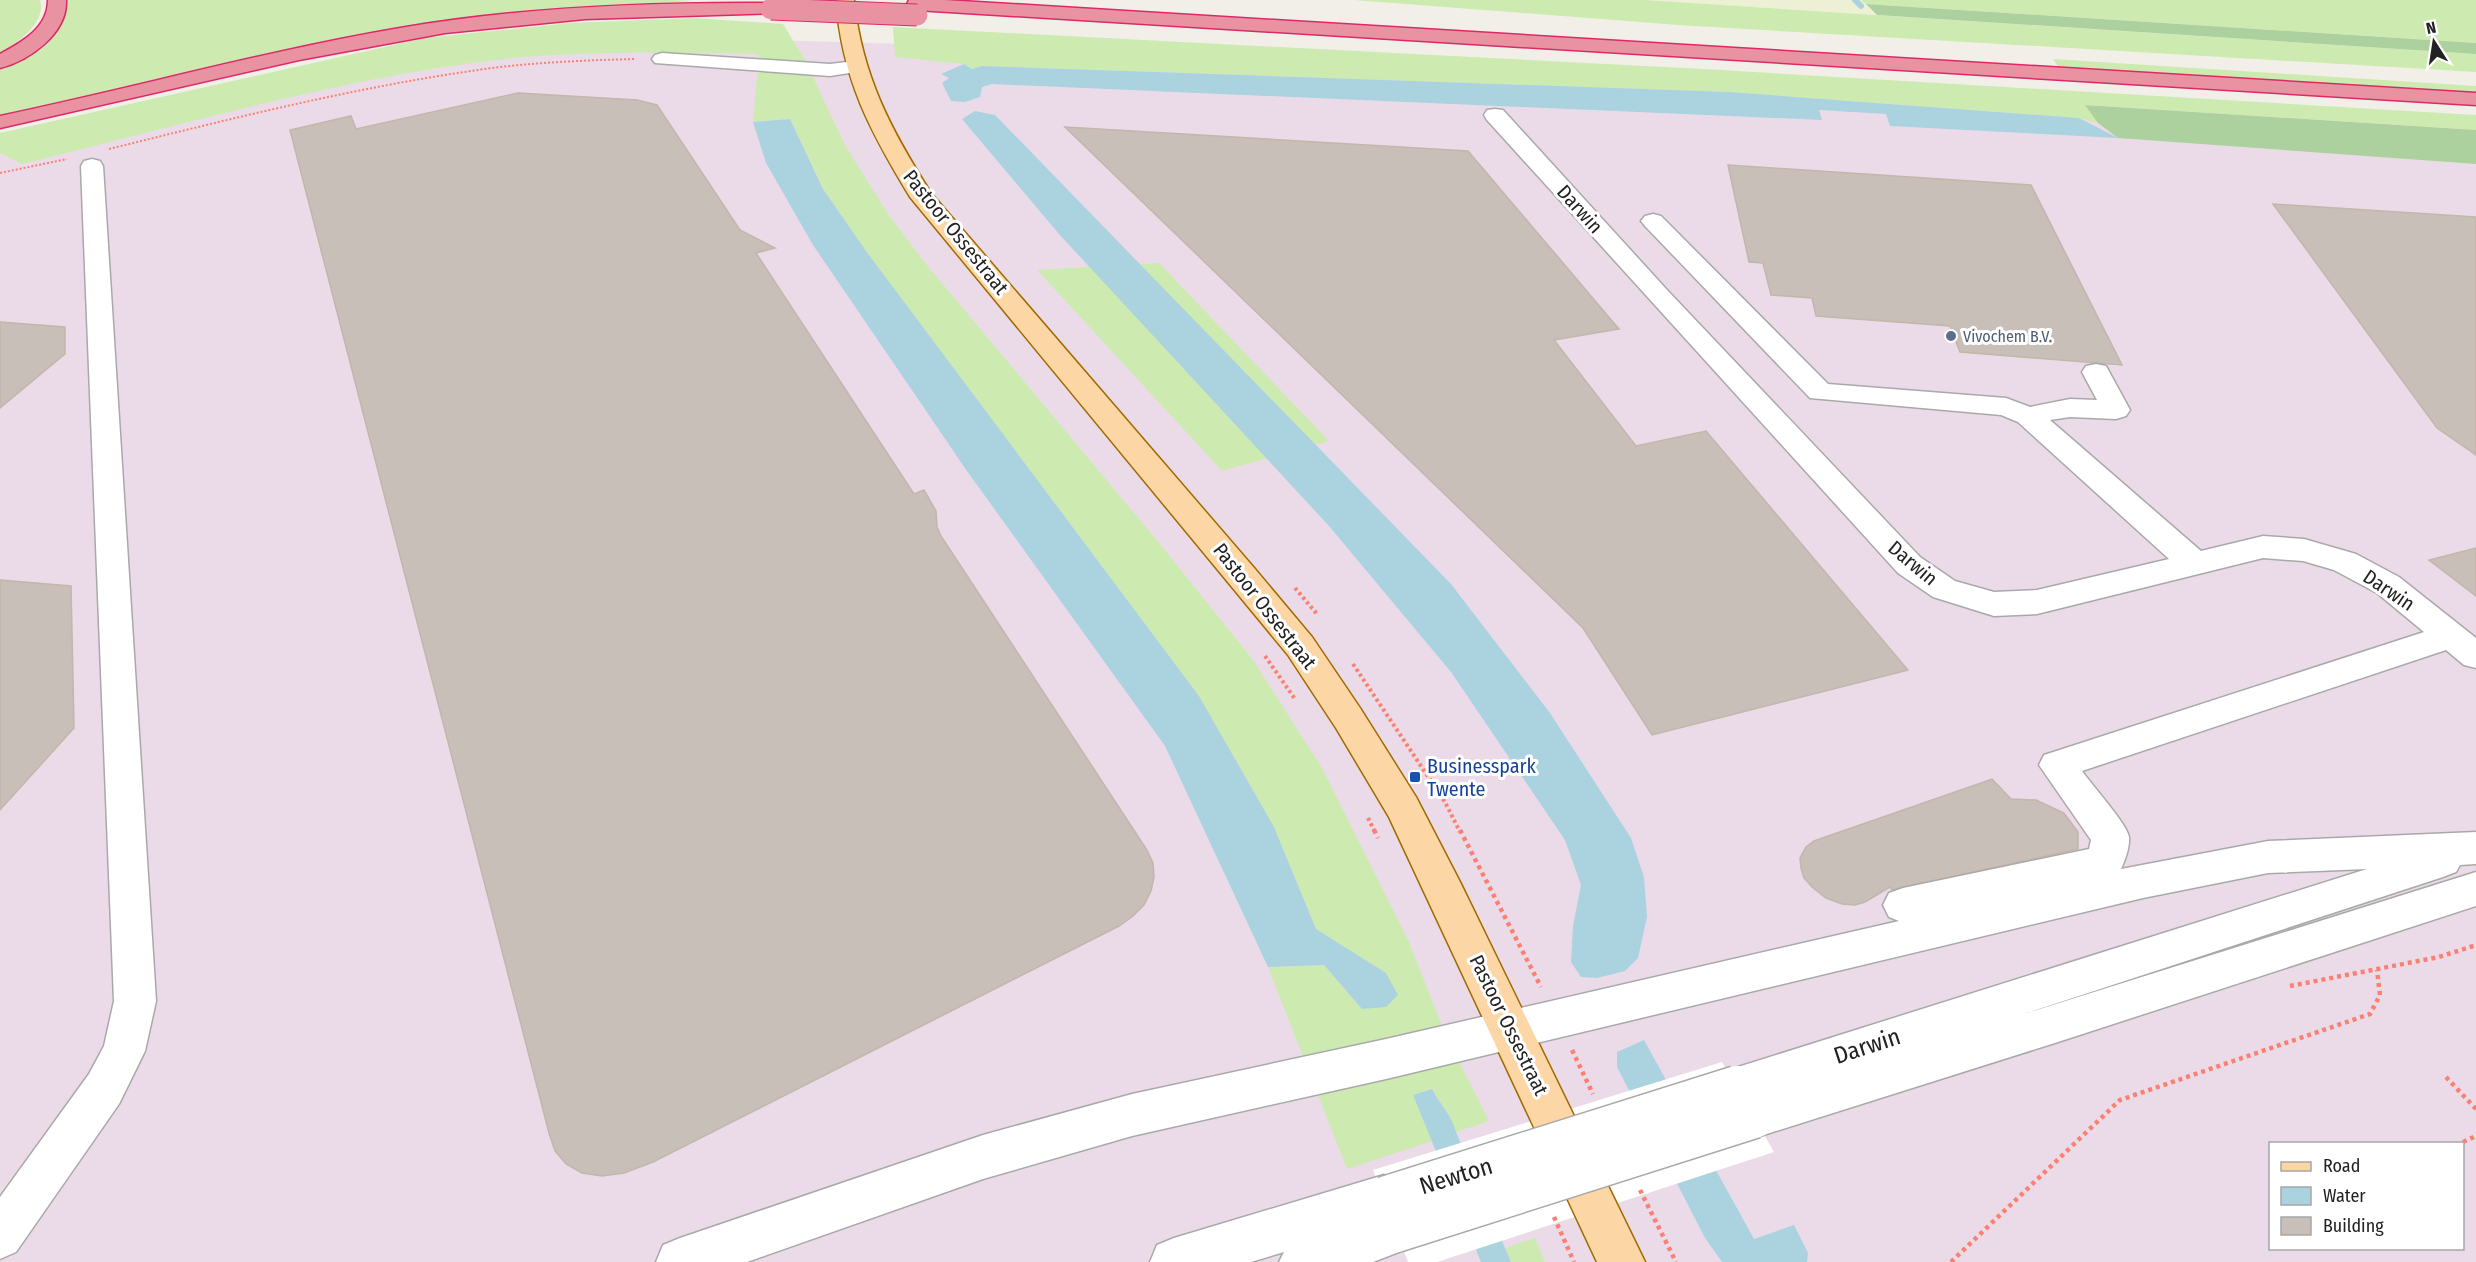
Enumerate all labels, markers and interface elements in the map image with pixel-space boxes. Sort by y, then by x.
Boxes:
north arrow [2404,12,2464,72]
text: N [2424,18,2438,38]
street label: Pastoor Ossestraat [898,165,1014,300]
street label: Darwin [1552,180,1608,238]
place label: Vivochem B.V. [1963,327,2052,346]
marker: Vivochem B.V. [1944,329,1958,343]
street label: Darwin [1883,536,1943,590]
street label: Pastoor Ossestraat [1208,538,1322,674]
street label: Darwin [2359,564,2419,616]
place label: Businesspark Twente [1427,754,1537,801]
marker: Businesspark Twente [1408,770,1422,784]
street label: Pastoor Ossestraat [1465,951,1554,1100]
street label: Darwin [1830,1022,1904,1070]
legend [2269,1142,2464,1250]
street label: Newton [1416,1152,1496,1200]
text: Road [2323,1155,2360,1177]
text: Water [2323,1185,2366,1207]
text: Building [2323,1215,2384,1237]

